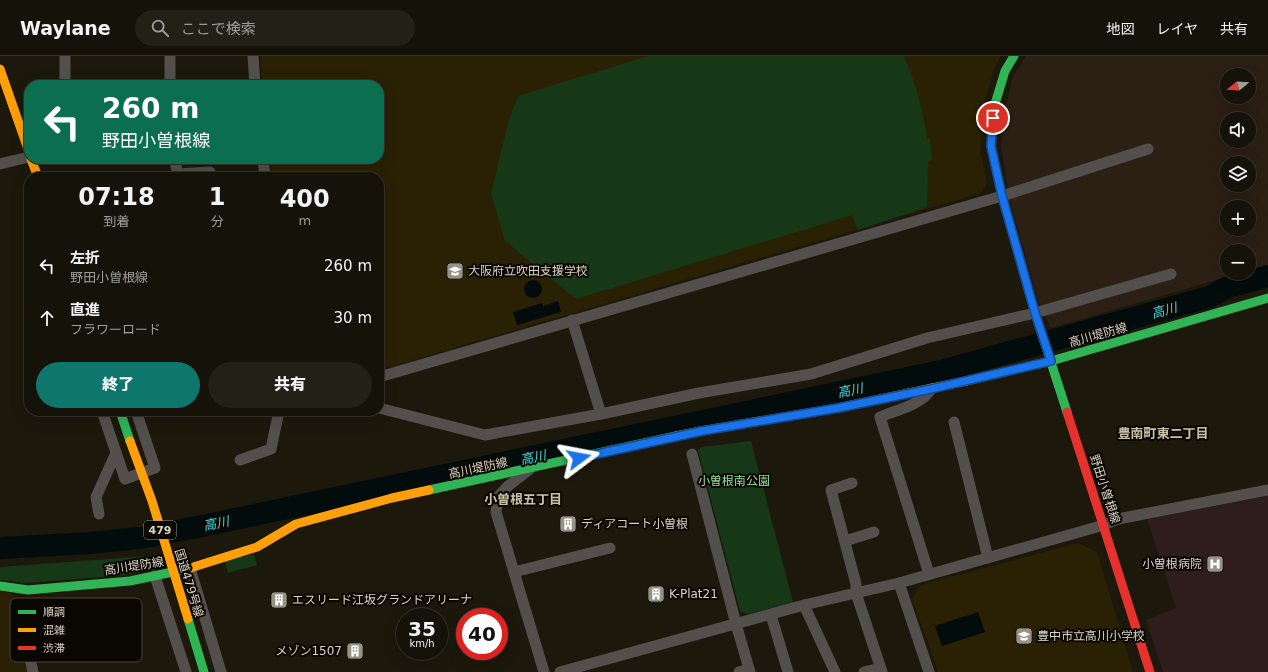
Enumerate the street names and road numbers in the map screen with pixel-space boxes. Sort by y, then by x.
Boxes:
street label: 高川堤防線 [1067,320,1129,350]
street label: 野田小曽根線 [1087,453,1123,525]
street label: 高川堤防線 [447,455,509,481]
road number: 479 [144,521,176,539]
street label: 国道479号線 [172,547,206,619]
street label: 高川堤防線 [103,554,165,578]

